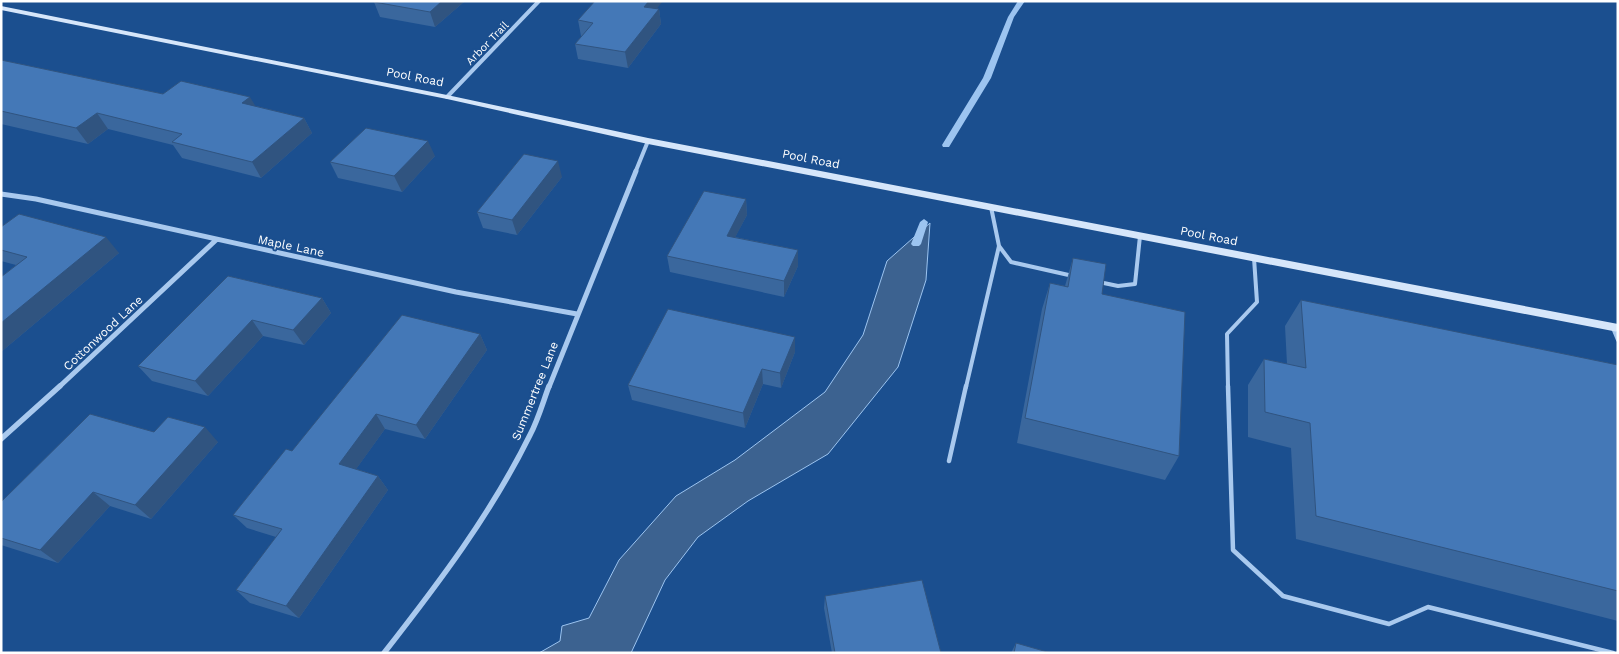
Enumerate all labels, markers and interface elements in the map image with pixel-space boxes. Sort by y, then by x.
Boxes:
street label: Arbor Trail [463,18,512,68]
street label: Pool Road [385,65,445,89]
street label: Pool Road [781,147,841,171]
street label: Pool Road [1179,224,1239,248]
street label: Maple Lane [257,232,326,260]
street label: Cottonwood Lane [60,293,146,373]
street label: Summertree Lane [509,339,561,442]

